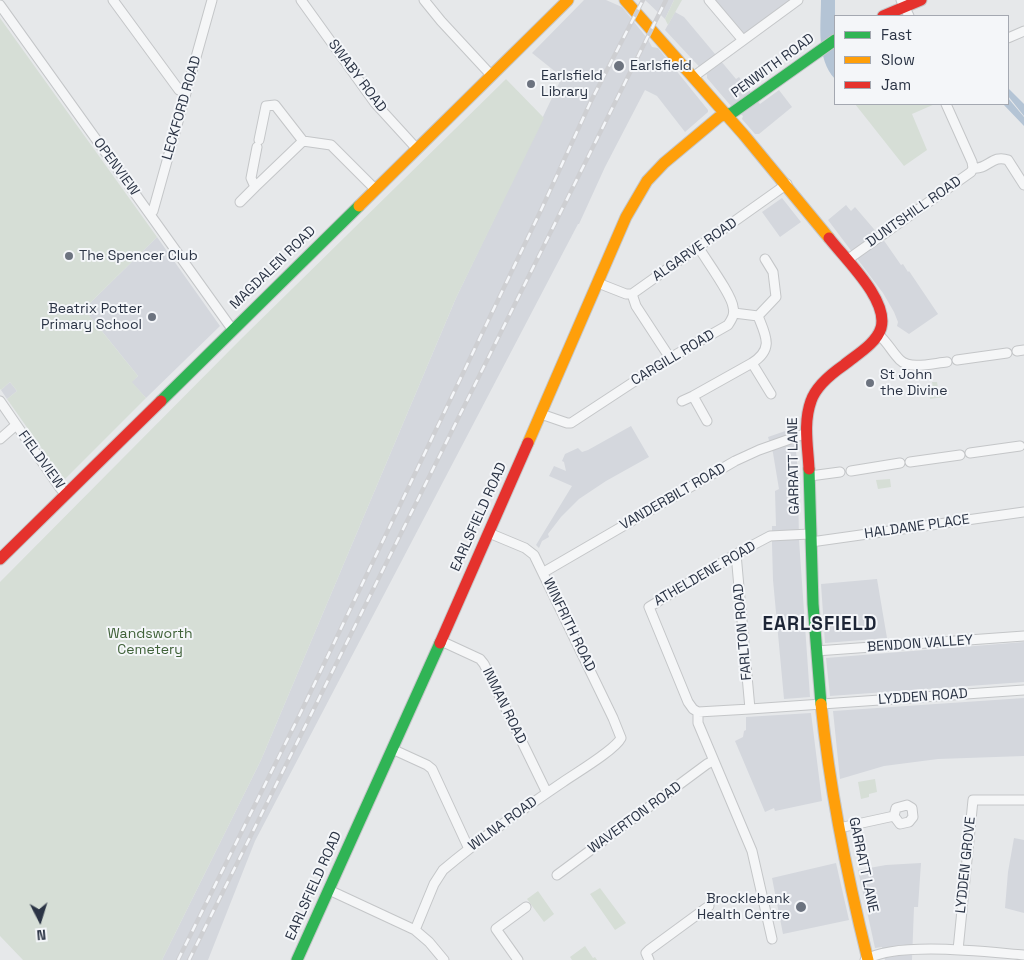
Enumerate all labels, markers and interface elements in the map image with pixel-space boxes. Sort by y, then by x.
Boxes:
legend [834,15,1009,105]
text: Fast [881,25,912,44]
street label: PENWITH ROAD [728,30,818,102]
street label: SWABY ROAD [324,36,390,116]
text: Slow [881,50,915,69]
street label: LECKFORD ROAD [159,54,205,162]
place label: Earlsfield [630,58,692,74]
marker: Earlsfield [612,59,626,73]
place label: Earlsfield Library [541,68,603,100]
text: Jam [881,75,911,94]
marker: Earlsfield Library [525,78,537,90]
street label: OPENVIEW [89,135,143,199]
street label: DUNTSHILL ROAD [863,173,965,251]
street label: ALGARVE ROAD [650,215,740,285]
street label: MAGDALEN ROAD [227,223,319,313]
place label: The Spencer Club [79,248,198,264]
marker: The Spencer Club [63,250,75,262]
place label: Beatrix Potter Primary School [41,301,142,334]
marker: Beatrix Potter Primary School [146,311,158,323]
street label: CARGILL ROAD [628,327,718,389]
place label: St John the Divine [880,367,947,400]
marker: St John the Divine [864,377,876,389]
street label: GARRATT LANE [785,417,803,515]
street label: FIELDVIEW [14,428,68,492]
street label: EARLSFIELD ROAD [447,460,511,574]
street label: VANDERBILT ROAD [617,460,729,534]
street label: HALDANE PLACE [863,511,971,543]
street label: ATHELDENE ROAD [651,538,759,610]
street label: WINFRITH ROAD [539,575,599,675]
street label: FARLTON ROAD [730,583,756,681]
district label: EARLSFIELD [761,614,879,636]
park label: Wandsworth Cemetery [107,626,193,658]
street label: BENDON VALLEY [866,632,974,656]
street label: INMAN ROAD [478,665,530,747]
street label: LYDDEN ROAD [878,685,968,709]
street label: WAVERTON ROAD [585,778,685,858]
street label: WILNA ROAD [465,793,541,855]
street label: GARRATT LANE [845,816,881,914]
street label: LYDDEN GROVE [953,816,979,914]
street label: EARLSFIELD ROAD [282,829,346,943]
place label: Brocklebank Health Centre [697,891,790,924]
north arrow [15,895,65,945]
marker: Brocklebank Health Centre [794,900,808,914]
text: N [36,926,47,944]

